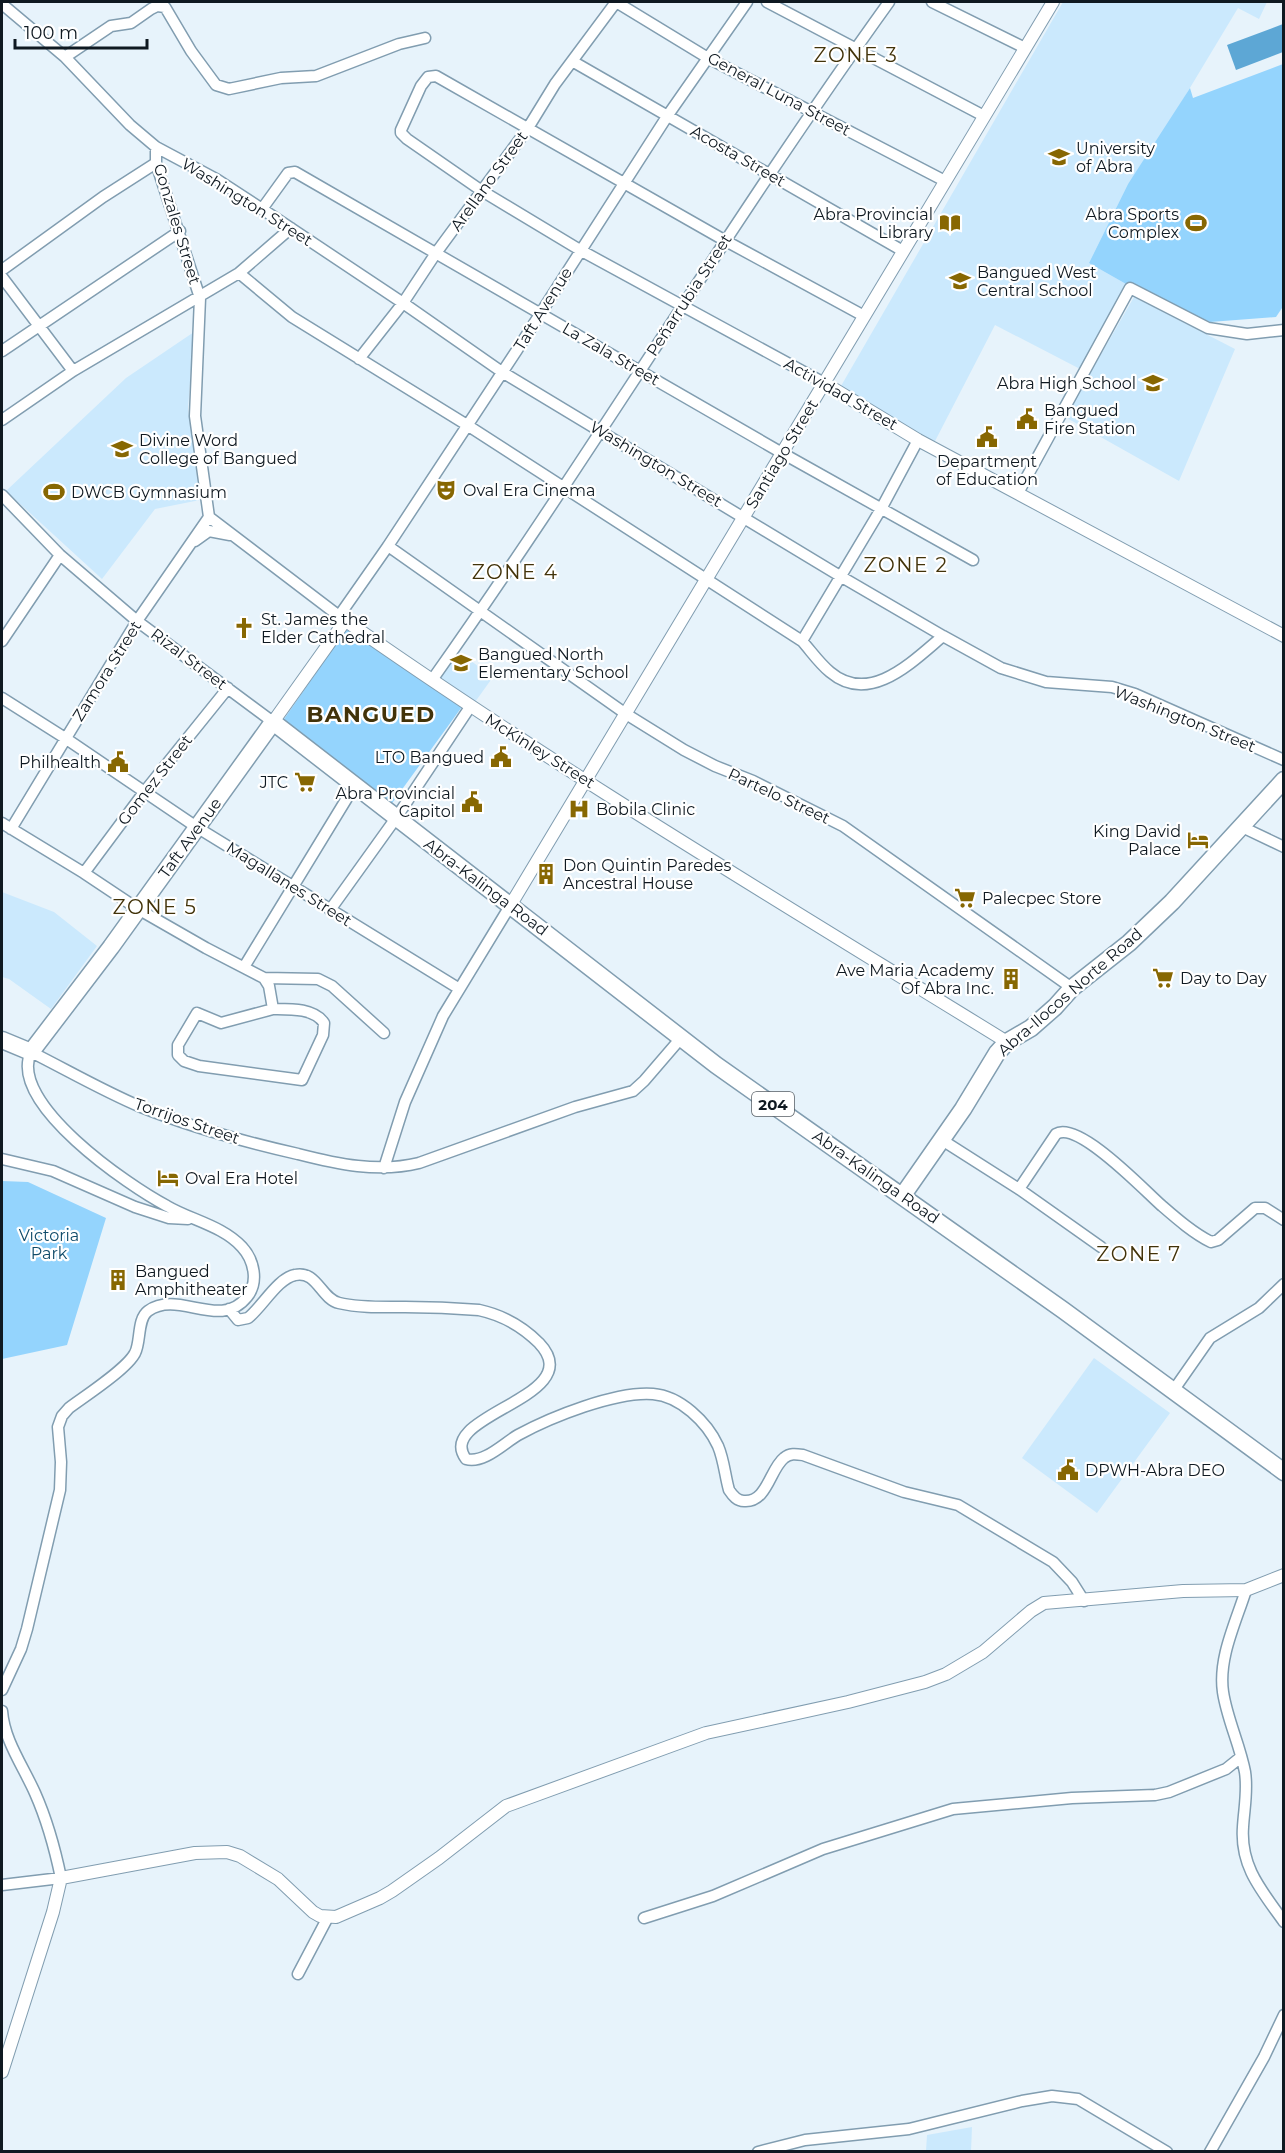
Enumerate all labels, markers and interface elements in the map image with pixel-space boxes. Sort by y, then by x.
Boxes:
scale bar [15,12,147,50]
text: 100 m [24,22,78,44]
district label: ZONE 3 [814,43,898,67]
street label: General Luna Street [704,48,854,140]
street label: Acosta Street [687,121,789,191]
street label: Arellano Street [446,127,532,235]
place label: University of Abra [1076,139,1155,176]
school or university icon: University of Abra [1047,145,1071,169]
street label: Washington Street [178,154,316,250]
street label: Gonzales Street [150,161,205,287]
place label: Abra Provincial Library [813,205,933,242]
place label: Abra Sports Complex [1086,205,1179,242]
library icon: Abra Provincial Library [938,211,962,235]
sports icon: Abra Sports Complex [1184,211,1208,235]
street label: Peñarrubia Street [642,230,736,360]
place label: Bangued West Central School [977,263,1097,300]
street label: Taft Avenue [510,264,576,354]
school or university icon: Bangued West Central School [948,269,972,293]
street label: La Zala Street [559,318,663,390]
street label: Actividad Street [781,354,902,434]
school or university icon: Abra High School [1141,371,1165,395]
place label: Abra High School [997,374,1136,393]
street label: Santiago Street [742,396,822,512]
place label: Bangued Fire Station [1044,401,1136,438]
public building icon: Bangued Fire Station [1015,407,1039,431]
street label: Washington Street [587,417,726,511]
public building icon: Department of Education [975,425,999,449]
place label: Divine Word College of Bangued [139,431,297,468]
school or university icon: Divine Word College of Bangued [110,437,134,461]
place label: Department of Education [936,452,1038,489]
theatre icon: Oval Era Cinema [434,478,458,502]
sports icon: DWCB Gymnasium [42,480,66,504]
place label: Oval Era Cinema [463,481,595,500]
place label: DWCB Gymnasium [71,483,227,502]
district label: ZONE 2 [864,553,948,577]
district label: ZONE 4 [472,560,558,584]
place label: St. James the Elder Cathedral [261,610,385,647]
church icon: St. James the Elder Cathedral [232,616,256,640]
street label: Zamora Street [69,617,146,725]
street label: Rizal Street [147,624,231,694]
place label: Bangued North Elementary School [478,645,629,682]
school or university icon: Bangued North Elementary School [449,651,473,675]
street label: Washington Street [1112,682,1259,756]
district label: BANGUED [306,701,436,728]
street label: McKinley Street [482,710,599,793]
street label: Gomez Street [114,731,197,829]
public building icon: LTO Bangued [489,745,513,769]
place label: LTO Bangued [375,748,484,767]
public building icon: Philhealth [106,750,130,774]
place label: Philhealth [19,753,101,772]
street label: Partelo Street [725,764,833,828]
supermarket icon: JTC [293,770,317,794]
place label: JTC [259,773,288,792]
place label: Abra Provincial Capitol [335,784,455,821]
public building icon: Abra Provincial Capitol [460,790,484,814]
street label: Taft Avenue [154,794,226,882]
hospital icon: Bobila Clinic [567,797,591,821]
place label: Bobila Clinic [596,800,695,819]
place label: King David Palace [1093,822,1181,859]
hotel icon: King David Palace [1186,828,1210,852]
street label: Abra-Kalinga Road [420,834,552,940]
street label: Magallanes Street [223,838,356,930]
place label: Don Quintin Paredes Ancestral House [563,856,731,893]
building icon: Don Quintin Paredes Ancestral House [534,862,558,886]
supermarket icon: Palecpec Store [953,886,977,910]
place label: Palecpec Store [982,889,1101,908]
district label: ZONE 5 [113,895,197,919]
street label: Abra-Ilocos Norte Road [994,924,1146,1060]
place label: Ave Maria Academy Of Abra Inc. [836,961,994,998]
supermarket icon: Day to Day [1151,966,1175,990]
building icon: Ave Maria Academy Of Abra Inc. [999,967,1023,991]
place label: Day to Day [1180,969,1267,988]
road number: 204 [752,1092,794,1116]
street label: Torrijos Street [132,1094,243,1148]
street label: Abra-Kalinga Road [809,1126,943,1228]
hotel icon: Oval Era Hotel [156,1166,180,1190]
place label: Oval Era Hotel [185,1169,298,1188]
park label: Victoria Park [19,1226,79,1263]
district label: ZONE 7 [1096,1242,1182,1266]
place label: Bangued Amphitheater [135,1262,248,1299]
building icon: Bangued Amphitheater [106,1268,130,1292]
public building icon: DPWH-Abra DEO [1056,1458,1080,1482]
place label: DPWH-Abra DEO [1085,1461,1225,1480]

